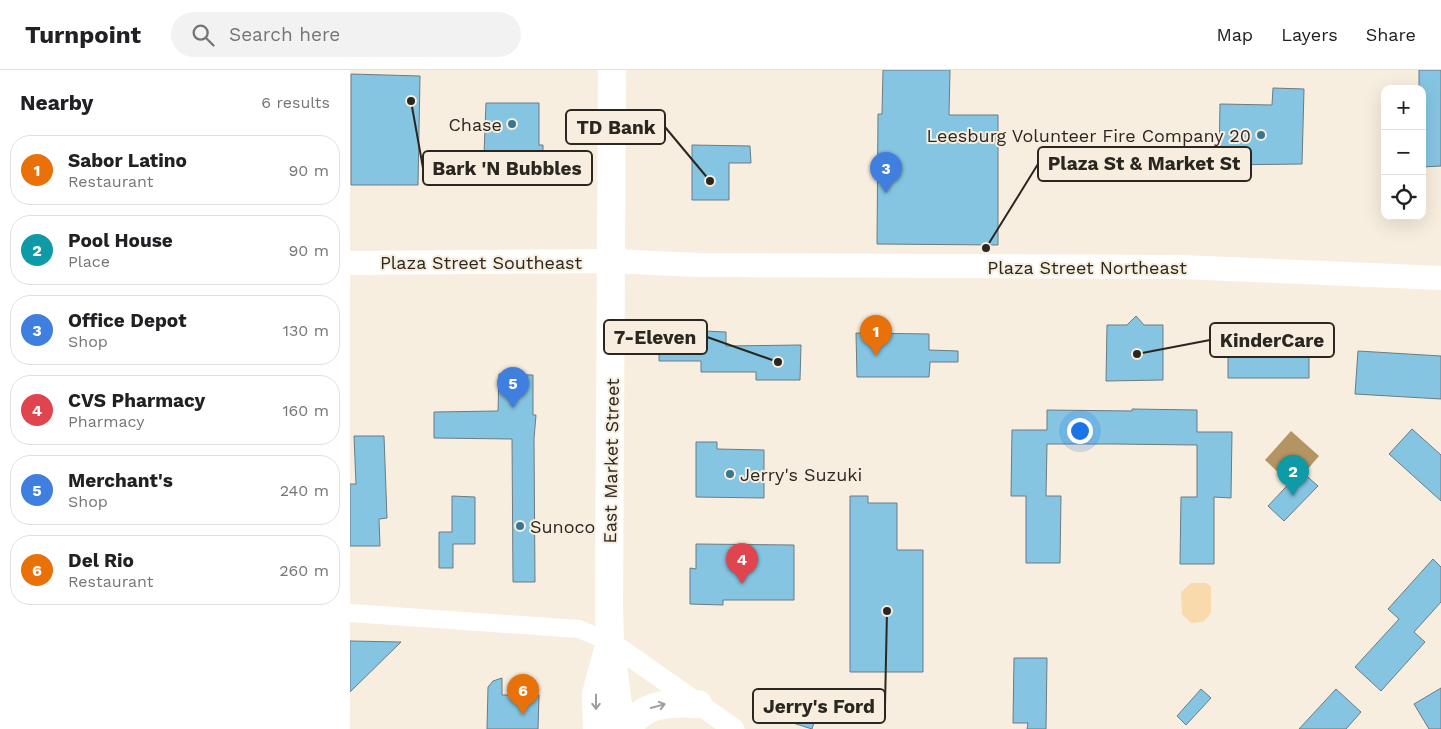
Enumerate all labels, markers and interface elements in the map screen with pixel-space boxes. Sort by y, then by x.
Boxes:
search box [171,12,521,57]
text: Turnpoint [25,21,141,49]
icon: search [189,21,217,49]
text: Search here [229,23,340,46]
text: Map [1216,24,1253,45]
text: Layers [1281,24,1338,45]
text: Share [1366,24,1416,45]
map controls [1381,85,1426,220]
button: + [1381,85,1426,130]
text: Nearby [20,90,93,115]
text: 6 results [261,93,330,112]
callout: TD Bank [566,110,665,144]
place label: Chase [448,114,502,135]
text: TD Bank [576,116,656,139]
marker: Chase [506,118,518,130]
place label: Leesburg Volunteer Fire Company 20 [927,125,1251,146]
marker: Leesburg Volunteer Fire Company 20 [1255,129,1267,141]
button: − [1381,130,1426,175]
callout: Plaza St & Market St [1038,147,1251,181]
text: Sabor Latino [68,149,187,172]
callout: Bark 'N Bubbles [423,151,592,185]
pin: 3 [870,152,902,193]
text: Plaza St & Market St [1048,152,1241,175]
text: Bark 'N Bubbles [432,157,582,180]
text: 1 [34,161,40,180]
text: 90 m [288,161,329,180]
text: Restaurant [68,172,154,191]
button: locate [1381,175,1426,220]
text: Pool House [68,229,173,252]
text: 2 [32,241,42,260]
text: 90 m [288,241,329,260]
text: Place [68,252,110,271]
street label: Plaza Street Southeast [380,252,583,273]
street label: Plaza Street Northeast [987,257,1187,278]
text: Office Depot [68,309,186,332]
pin: 1 [860,315,892,356]
callout: 7-Eleven [604,320,707,354]
text: 3 [32,321,42,340]
text: 130 m [283,321,329,340]
callout: KinderCare [1210,323,1334,357]
text: 7-Eleven [614,326,696,349]
text: KinderCare [1220,329,1324,352]
text: Shop [68,332,108,351]
pin: 5 [497,367,529,408]
street label: East Market Street [599,378,623,544]
text: CVS Pharmacy [68,389,205,412]
text: 4 [32,401,42,420]
text: 160 m [282,401,329,420]
text: Pharmacy [68,412,144,431]
your location [1067,418,1093,444]
pin: 2 [1277,455,1309,496]
place label: Jerry's Suzuki [740,464,862,485]
marker: Jerry's Suzuki [724,468,736,480]
text: Merchant's [68,469,173,492]
text: 5 [32,481,42,500]
text: 240 m [280,481,329,500]
text: Shop [68,492,108,511]
place label: Sunoco [530,516,595,537]
marker: Sunoco [514,520,526,532]
pin: 4 [726,543,758,584]
text: Del Rio [68,549,134,572]
text: 6 [32,561,42,580]
text: 260 m [279,561,329,580]
text: Restaurant [68,572,154,591]
pin: 6 [507,674,539,715]
callout: Jerry's Ford [753,689,885,723]
one-way arrow [591,694,601,710]
text: Jerry's Ford [763,695,875,718]
one-way arrow [650,700,666,710]

